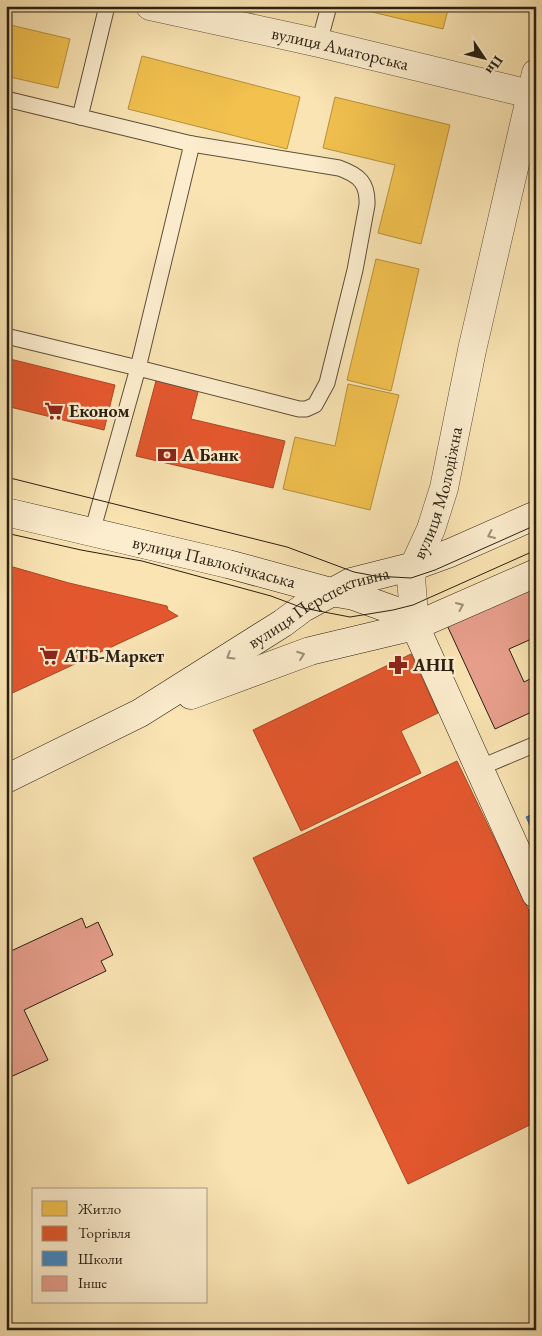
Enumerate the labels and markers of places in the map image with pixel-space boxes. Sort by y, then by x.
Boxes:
place label: Економ [69,399,130,422]
supermarket icon: Економ [43,400,65,422]
place label: А Банк [181,443,239,466]
bank icon: А Банк [156,444,178,466]
place label: АТБ-Маркет [63,644,164,667]
supermarket icon: АТБ-Маркет [38,645,60,667]
place label: АНЦ [412,653,454,676]
pharmacy icon: АНЦ [387,654,409,676]

